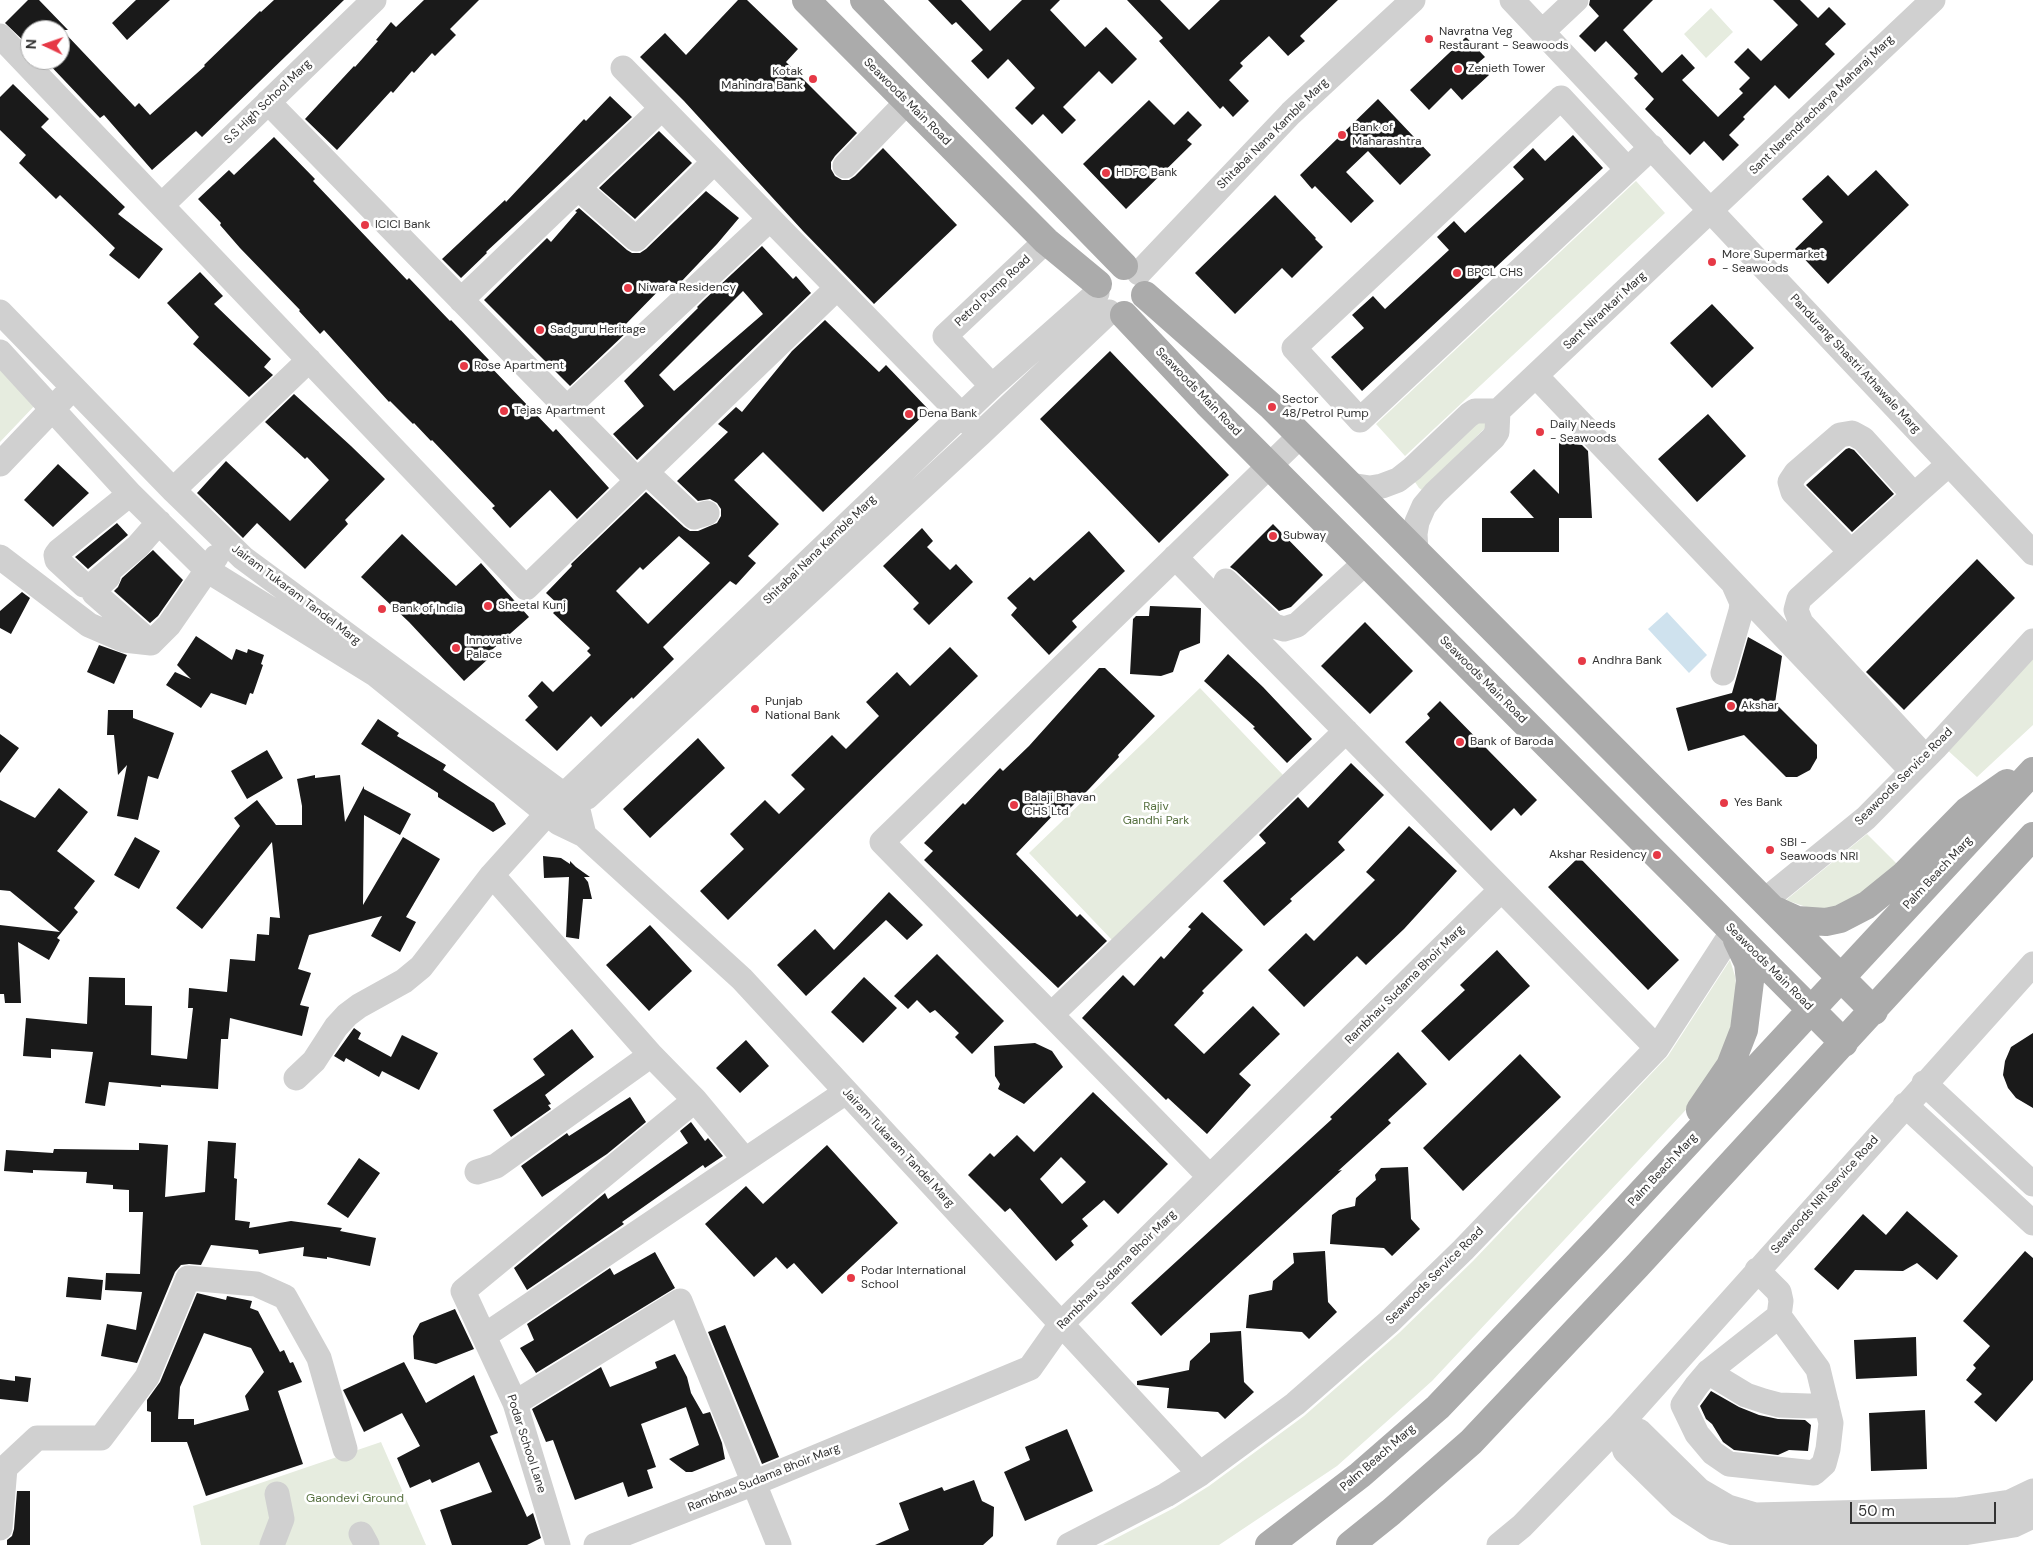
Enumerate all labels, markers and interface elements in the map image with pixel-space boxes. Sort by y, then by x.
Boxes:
north arrow [20,20,70,70]
place label: Navratna Veg Restaurant - Seawoods [1439,25,1569,53]
street label: Sant Narendracharya Maharaj Marg [1747,32,1897,178]
marker: Navratna Veg Restaurant - Seawoods [1423,33,1435,45]
text: N [22,39,40,50]
street label: Seawoods Main Road [860,55,954,149]
street label: S.S High School Marg [221,57,315,147]
place label: Zenieth Tower [1468,62,1545,76]
marker: Zenieth Tower [1452,63,1464,75]
place label: Kotak Mahindra Bank [721,65,803,93]
marker: Kotak Mahindra Bank [807,73,819,85]
street label: Shitabai Nana Kamble Marg [1214,75,1332,193]
place label: Bank of Maharashtra [1352,121,1422,149]
marker: Bank of Maharashtra [1336,129,1348,141]
place label: HDFC Bank [1116,166,1177,180]
marker: HDFC Bank [1100,167,1112,179]
place label: ICICI Bank [375,218,431,232]
marker: ICICI Bank [359,219,371,231]
place label: More Supermarket - Seawoods [1722,248,1825,276]
street label: Petrol Pump Road [952,252,1034,330]
marker: More Supermarket - Seawoods [1706,256,1718,268]
place label: BPCL CHS [1467,266,1523,280]
marker: BPCL CHS [1451,267,1463,279]
street label: Sant Nirankari Marg [1561,269,1649,353]
place label: Niwara Residency [638,281,736,295]
marker: Niwara Residency [622,282,634,294]
street label: Pandurang Shastri Athawale Marg [1787,291,1923,437]
place label: Sadguru Heritage [550,323,646,337]
marker: Sadguru Heritage [534,324,546,336]
street label: Seawoods Main Road [1152,345,1244,439]
place label: Rose Apartment [474,359,564,373]
marker: Rose Apartment [458,360,470,372]
place label: Sector 48/Petrol Pump [1282,393,1369,421]
marker: Sector 48/Petrol Pump [1266,401,1278,413]
place label: Tejas Apartment [514,404,605,418]
marker: Tejas Apartment [498,405,510,417]
place label: Dena Bank [919,407,977,421]
marker: Dena Bank [903,408,915,420]
place label: Daily Needs - Seawoods [1550,418,1617,446]
marker: Daily Needs - Seawoods [1534,426,1546,438]
street label: Shitabai Nana Kamble Marg [761,492,879,608]
place label: Subway [1283,529,1326,543]
marker: Subway [1267,530,1279,542]
street label: Jairam Tukaram Tandel Marg [229,542,363,648]
place label: Sheetal Kunj [498,599,566,613]
marker: Sheetal Kunj [482,600,494,612]
place label: Bank of India [392,602,463,616]
marker: Bank of India [376,603,388,615]
street label: Seawoods Main Road [1436,633,1530,727]
place label: Innovative Palace [466,634,522,662]
marker: Innovative Palace [450,642,462,654]
place label: Andhra Bank [1592,654,1662,668]
marker: Andhra Bank [1576,655,1588,667]
place label: Punjab National Bank [765,695,840,723]
place label: Akshar [1741,699,1779,713]
marker: Akshar [1725,700,1737,712]
marker: Punjab National Bank [749,703,761,715]
street label: Seawoods Service Road [1852,725,1956,829]
place label: Bank of Baroda [1470,735,1553,749]
marker: Bank of Baroda [1454,736,1466,748]
place label: Balaji Bhavan CHS Ltd [1024,791,1096,819]
place label: Yes Bank [1734,796,1783,810]
marker: Yes Bank [1718,797,1730,809]
marker: Balaji Bhavan CHS Ltd [1008,799,1020,811]
park label: Rajiv Gandhi Park [1123,800,1189,828]
street label: Palm Beach Marg [1900,833,1976,913]
place label: SBI - Seawoods NRI [1780,836,1858,864]
marker: SBI - Seawoods NRI [1764,844,1776,856]
place label: Akshar Residency [1549,848,1647,862]
marker: Akshar Residency [1651,849,1663,861]
street label: Seawoods Main Road [1722,920,1816,1014]
street label: Rambhau Sudama Bhoir Marg [1342,922,1468,1048]
street label: Jairam Tukaram Tandel Marg [839,1085,957,1211]
street label: Palm Beach Marg [1625,1130,1701,1210]
street label: Seawoods NRI Service Road [1768,1133,1882,1257]
street label: Rambhau Sudama Bhoir Marg [1054,1207,1180,1333]
street label: Seawoods Service Road [1383,1224,1487,1328]
place label: Podar International School [861,1264,966,1292]
marker: Podar International School [845,1272,857,1284]
street label: Podar School Lane [503,1393,549,1495]
street label: Palm Beach Marg [1337,1421,1419,1495]
street label: Rambhau Sudama Bhoir Marg [686,1441,842,1515]
park label: Gaondevi Ground [306,1492,404,1506]
scale bar [1853,1492,1999,1524]
text: 50 m [1858,1501,1895,1521]

